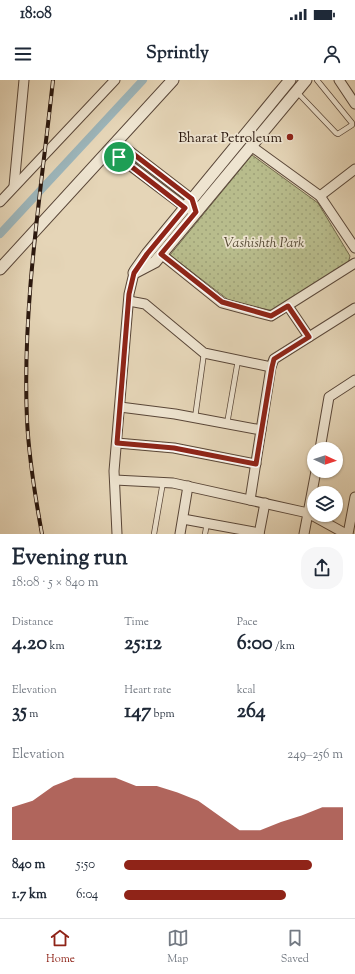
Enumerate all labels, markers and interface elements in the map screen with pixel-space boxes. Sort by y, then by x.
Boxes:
text: 18:08 [20,4,52,25]
text: Sprintly [146,41,209,67]
icon: menu [12,43,34,65]
icon: person [321,43,343,65]
place label: Bharat Petroleum [178,129,282,149]
marker: Bharat Petroleum [285,132,295,142]
pin [102,140,136,174]
icon: arrive [108,146,130,168]
park label: Vashishth Park [224,234,305,254]
north arrow [307,442,343,478]
map controls [307,442,343,522]
button: layers [307,486,343,522]
text: Evening run [12,543,128,575]
button: share [301,547,343,589]
text: 18:08 · 5 × 840 m [12,574,98,592]
text: Distance [12,614,53,630]
text: Time [124,614,149,630]
text: Pace [237,614,258,630]
text: 4.20 [12,630,47,659]
text: 25:12 [124,630,162,659]
text: 6:00 [237,630,273,659]
text: km [47,638,65,654]
text: /km [273,638,295,654]
text: Elevation [12,682,57,698]
text: Heart rate [124,682,171,698]
text: kcal [237,682,256,698]
text: 35 [12,698,27,727]
text: 147 [124,698,151,727]
text: 264 [237,698,266,727]
text: m [27,706,38,722]
text: bpm [151,706,175,722]
text: Elevation [12,746,65,764]
text: 249–256 m [287,746,343,764]
text: 840 m [12,856,45,874]
text: 5:50 [76,856,95,874]
text: 1.7 km [12,886,47,904]
text: 6:04 [76,886,98,904]
tab: Home [46,927,75,967]
tab: Map [167,927,189,967]
tab: Saved [281,927,309,967]

